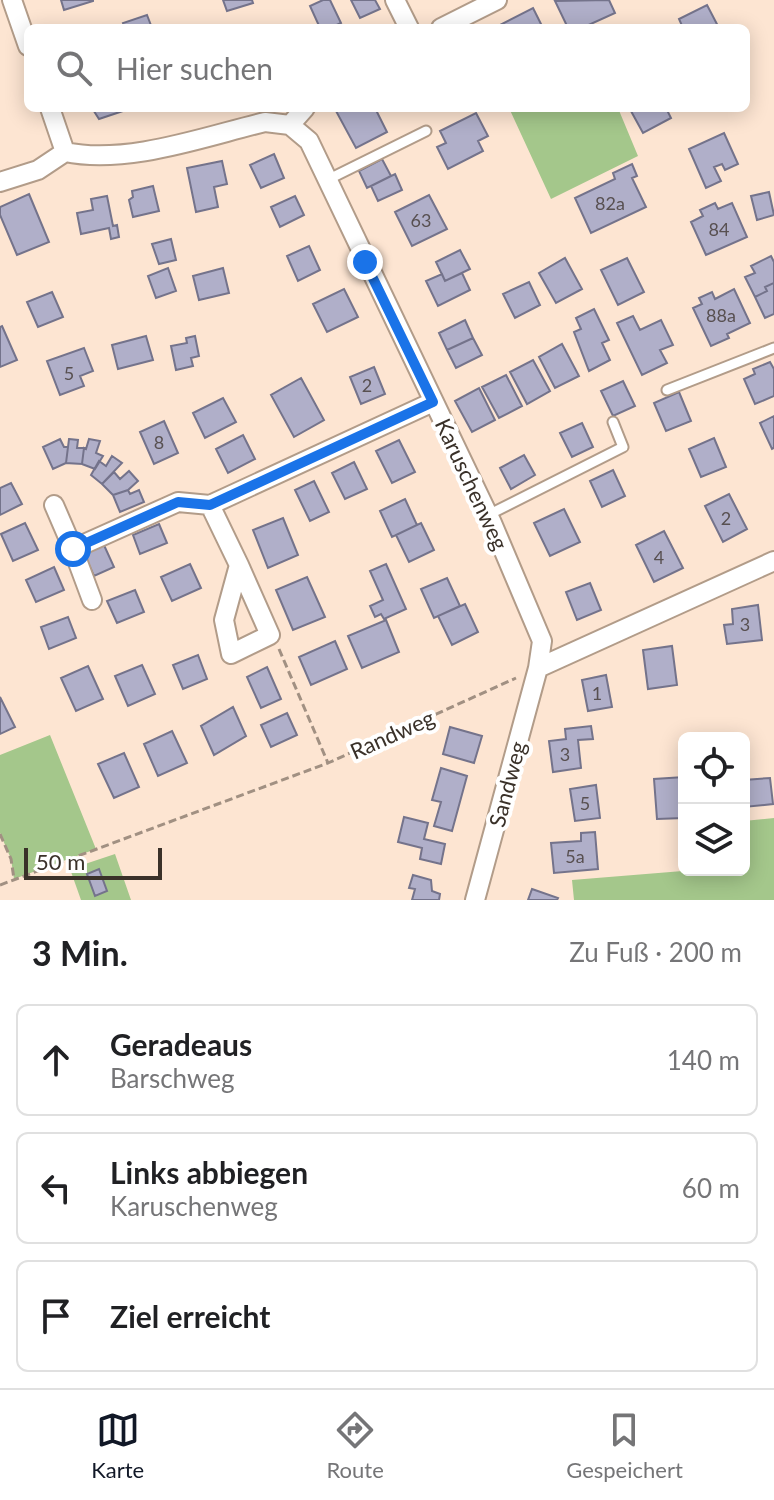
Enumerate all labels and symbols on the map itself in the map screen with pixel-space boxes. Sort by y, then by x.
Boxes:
house number: 82a [595,192,625,214]
house number: 63 [411,209,431,231]
house number: 84 [709,218,729,240]
route end [347,244,383,280]
house number: 88a [706,304,736,326]
house number: 5 [64,362,74,384]
house number: 2 [362,374,372,396]
street label: Karuschenweg [430,414,514,554]
house number: 8 [154,431,164,453]
house number: 2 [721,507,731,529]
route start [55,531,91,567]
house number: 4 [654,546,664,568]
house number: 3 [740,613,750,635]
house number: 1 [592,682,602,704]
street label: Randweg [346,703,438,765]
street label: Sandweg [483,738,531,830]
house number: 3 [560,743,570,765]
house number: 5 [580,792,590,814]
scale bar [24,844,162,880]
house number: 5a [565,845,585,867]

